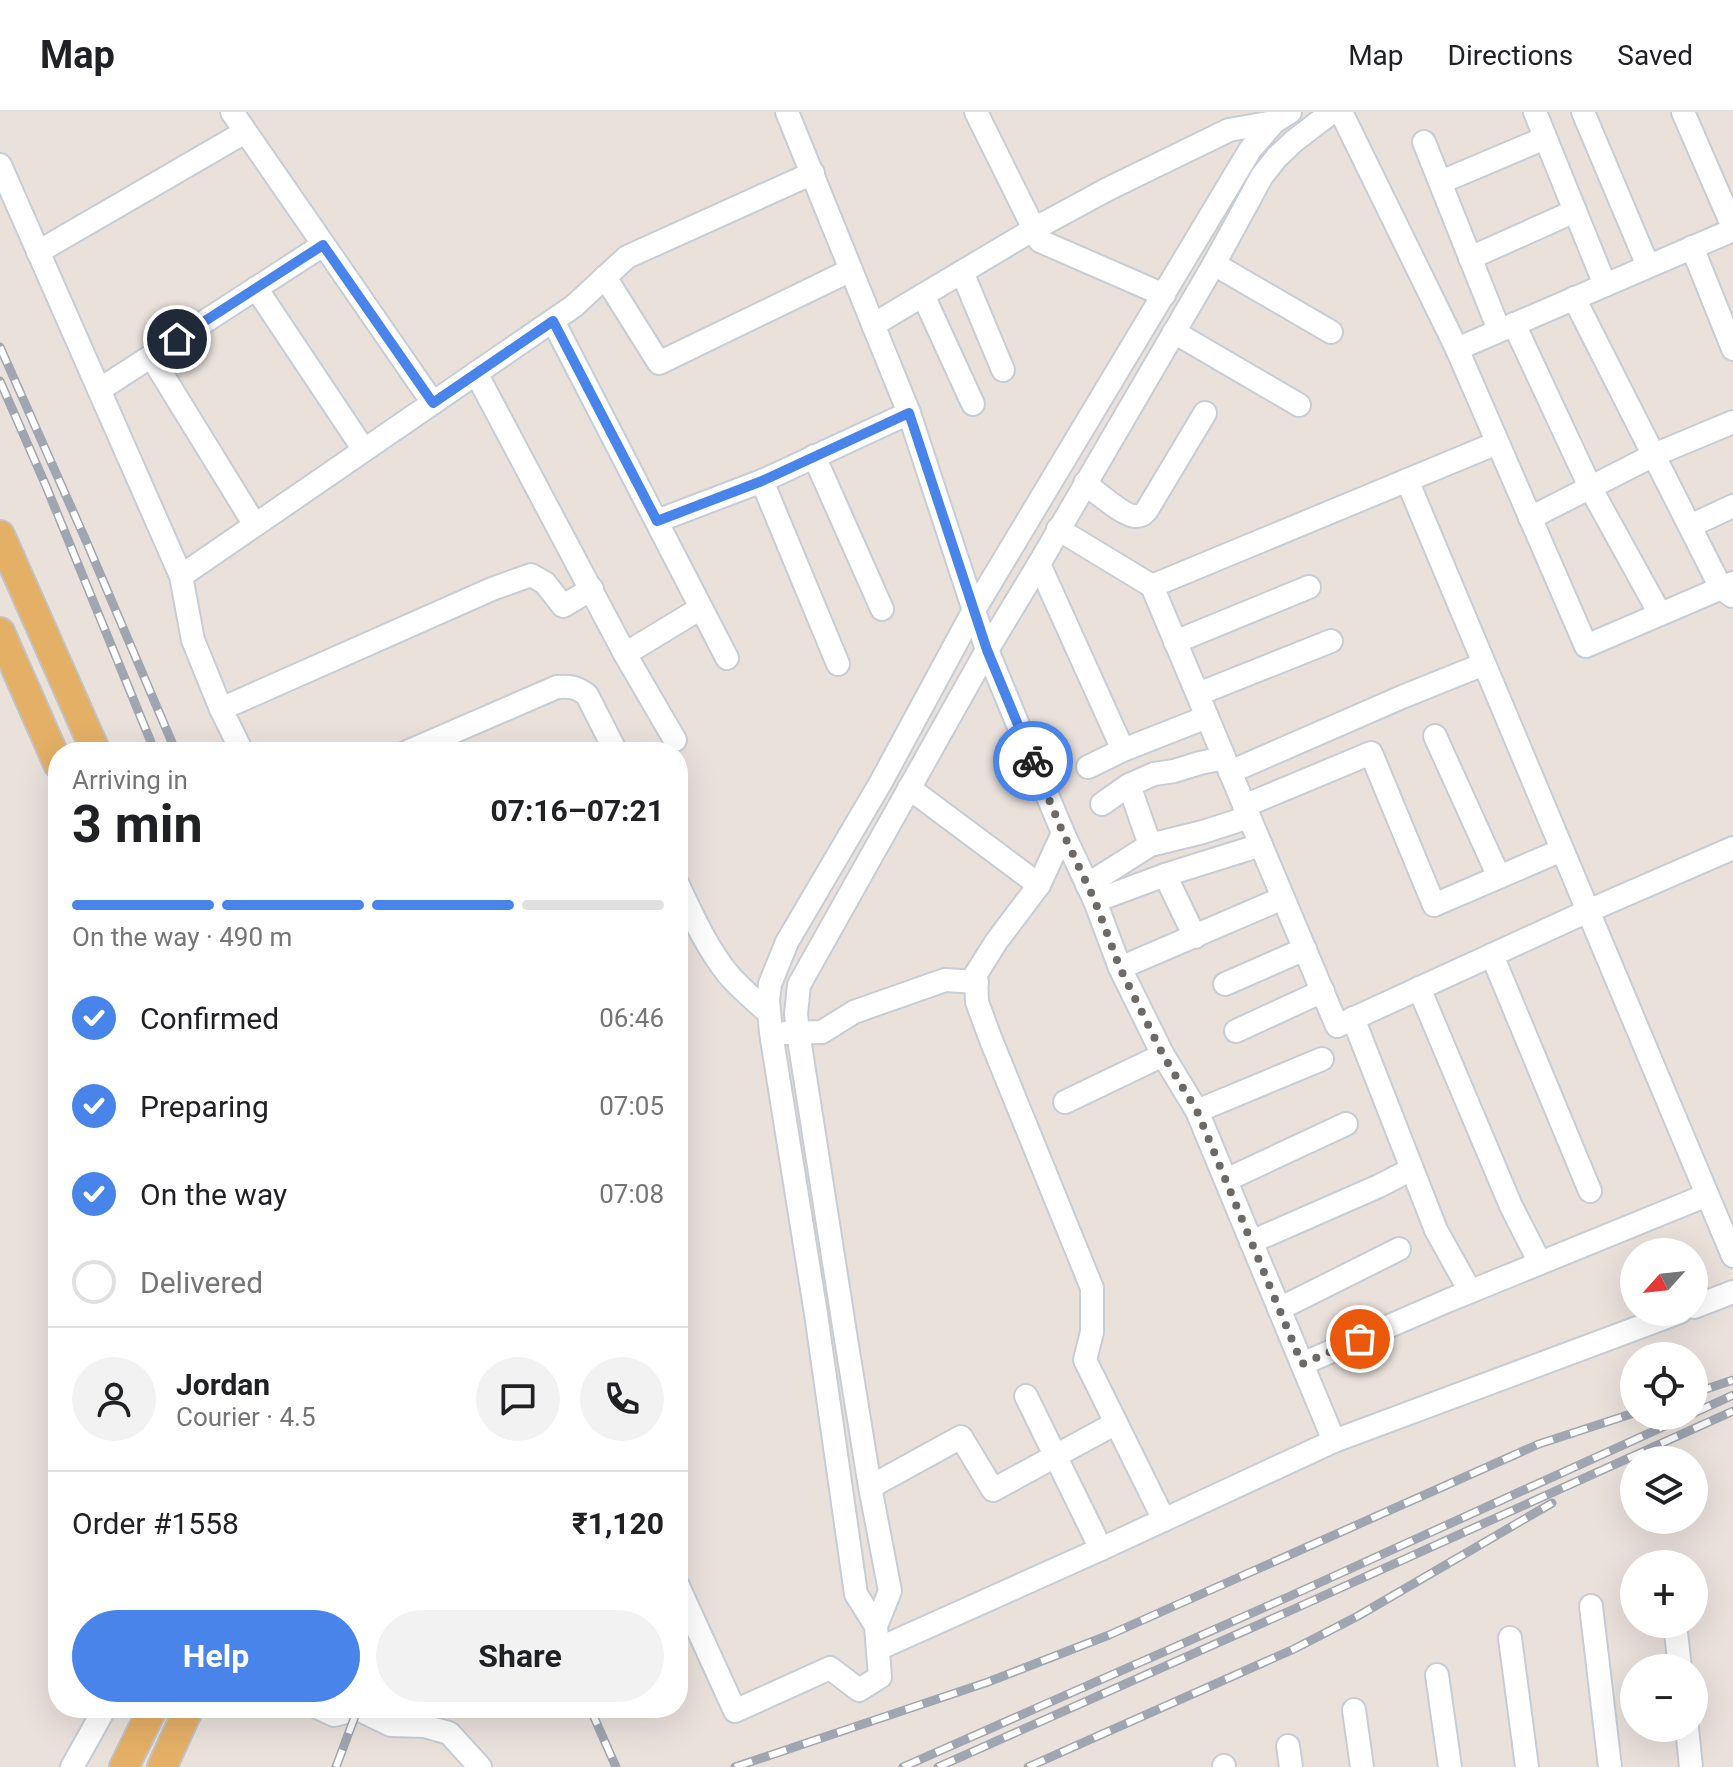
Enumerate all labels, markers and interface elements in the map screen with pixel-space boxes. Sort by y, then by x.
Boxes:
text: Map [40,33,115,77]
text: Map [1348,39,1404,72]
text: Directions [1448,39,1573,72]
text: Saved [1617,39,1693,72]
pin [143,305,211,373]
icon: home [155,317,199,361]
courier [993,721,1073,801]
icon: bike [1011,739,1055,783]
text: Arriving in [72,765,188,795]
text: 07:16–07:21 [490,793,664,828]
text: 3 min [72,794,203,855]
text: On the way · 490 m [72,922,292,952]
icon: check [72,996,116,1040]
text: Confirmed [140,1001,279,1036]
text: 06:46 [599,1003,664,1033]
icon: check [72,1084,116,1128]
text: Preparing [140,1089,269,1124]
text: 07:05 [599,1091,664,1121]
icon: check [72,1172,116,1216]
text: On the way [140,1177,287,1212]
text: 07:08 [599,1179,664,1209]
north arrow [1620,1238,1708,1326]
map controls [1620,1238,1708,1742]
text: Delivered [140,1265,263,1300]
pin [1326,1305,1394,1373]
icon: bag [1338,1317,1382,1361]
button: locate [1620,1342,1708,1430]
button: person [72,1357,156,1441]
button: chat [476,1357,560,1441]
button: phone [580,1357,664,1441]
text: Jordan [176,1367,270,1402]
text: Courier · 4.5 [176,1402,316,1432]
button: layers [1620,1446,1708,1534]
text: Order #1558 [72,1506,239,1541]
text: ₹1,120 [572,1506,664,1541]
button: + [1620,1550,1708,1638]
button: Help [72,1610,360,1702]
button: Share [376,1610,664,1702]
button: − [1620,1654,1708,1742]

